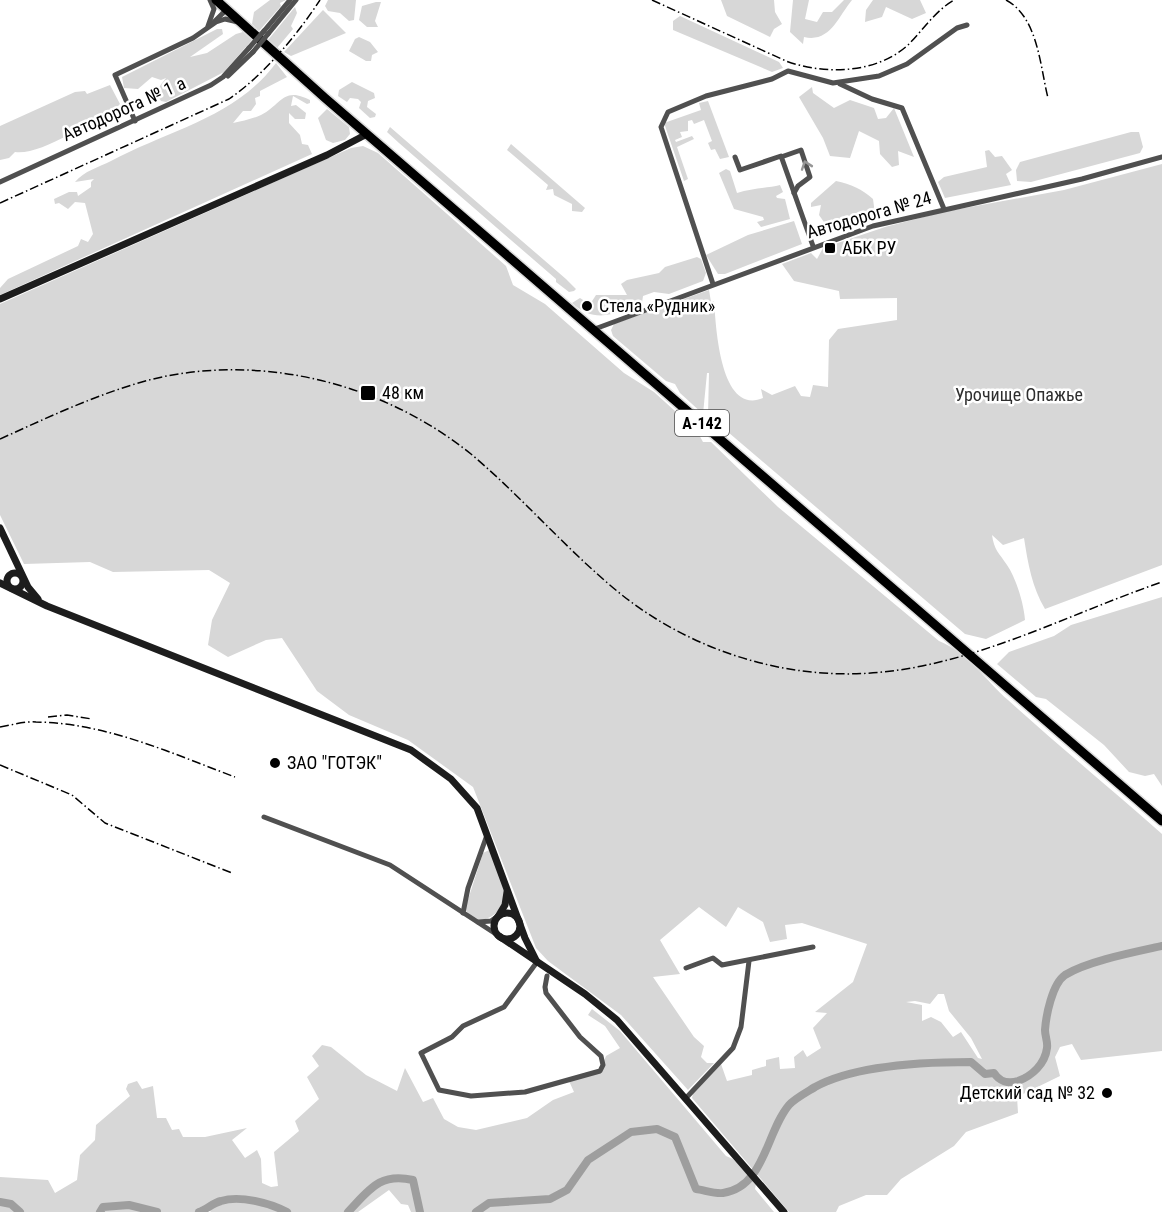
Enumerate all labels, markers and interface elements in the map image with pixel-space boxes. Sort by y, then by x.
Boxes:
street label: Автодорога № 1 а [59,72,189,145]
one-way arrow [801,160,814,170]
street label: Автодорога № 24 [804,187,934,242]
place label: АБК РУ [842,237,896,258]
marker: АБК РУ [823,241,837,255]
place label: Стела «Рудник» [599,295,715,316]
marker: Стела «Рудник» [580,299,594,313]
place label: 48 км [382,382,424,403]
marker: 48 км [359,384,377,402]
park label: Урочище Опажье [955,384,1083,405]
road number: А-142 [675,410,729,436]
place label: ЗАО "ГОТЭК" [287,752,382,773]
marker: ЗАО "ГОТЭК" [268,756,282,770]
place label: Детский сад № 32 [960,1082,1095,1103]
marker: Детский сад № 32 [1100,1086,1114,1100]

